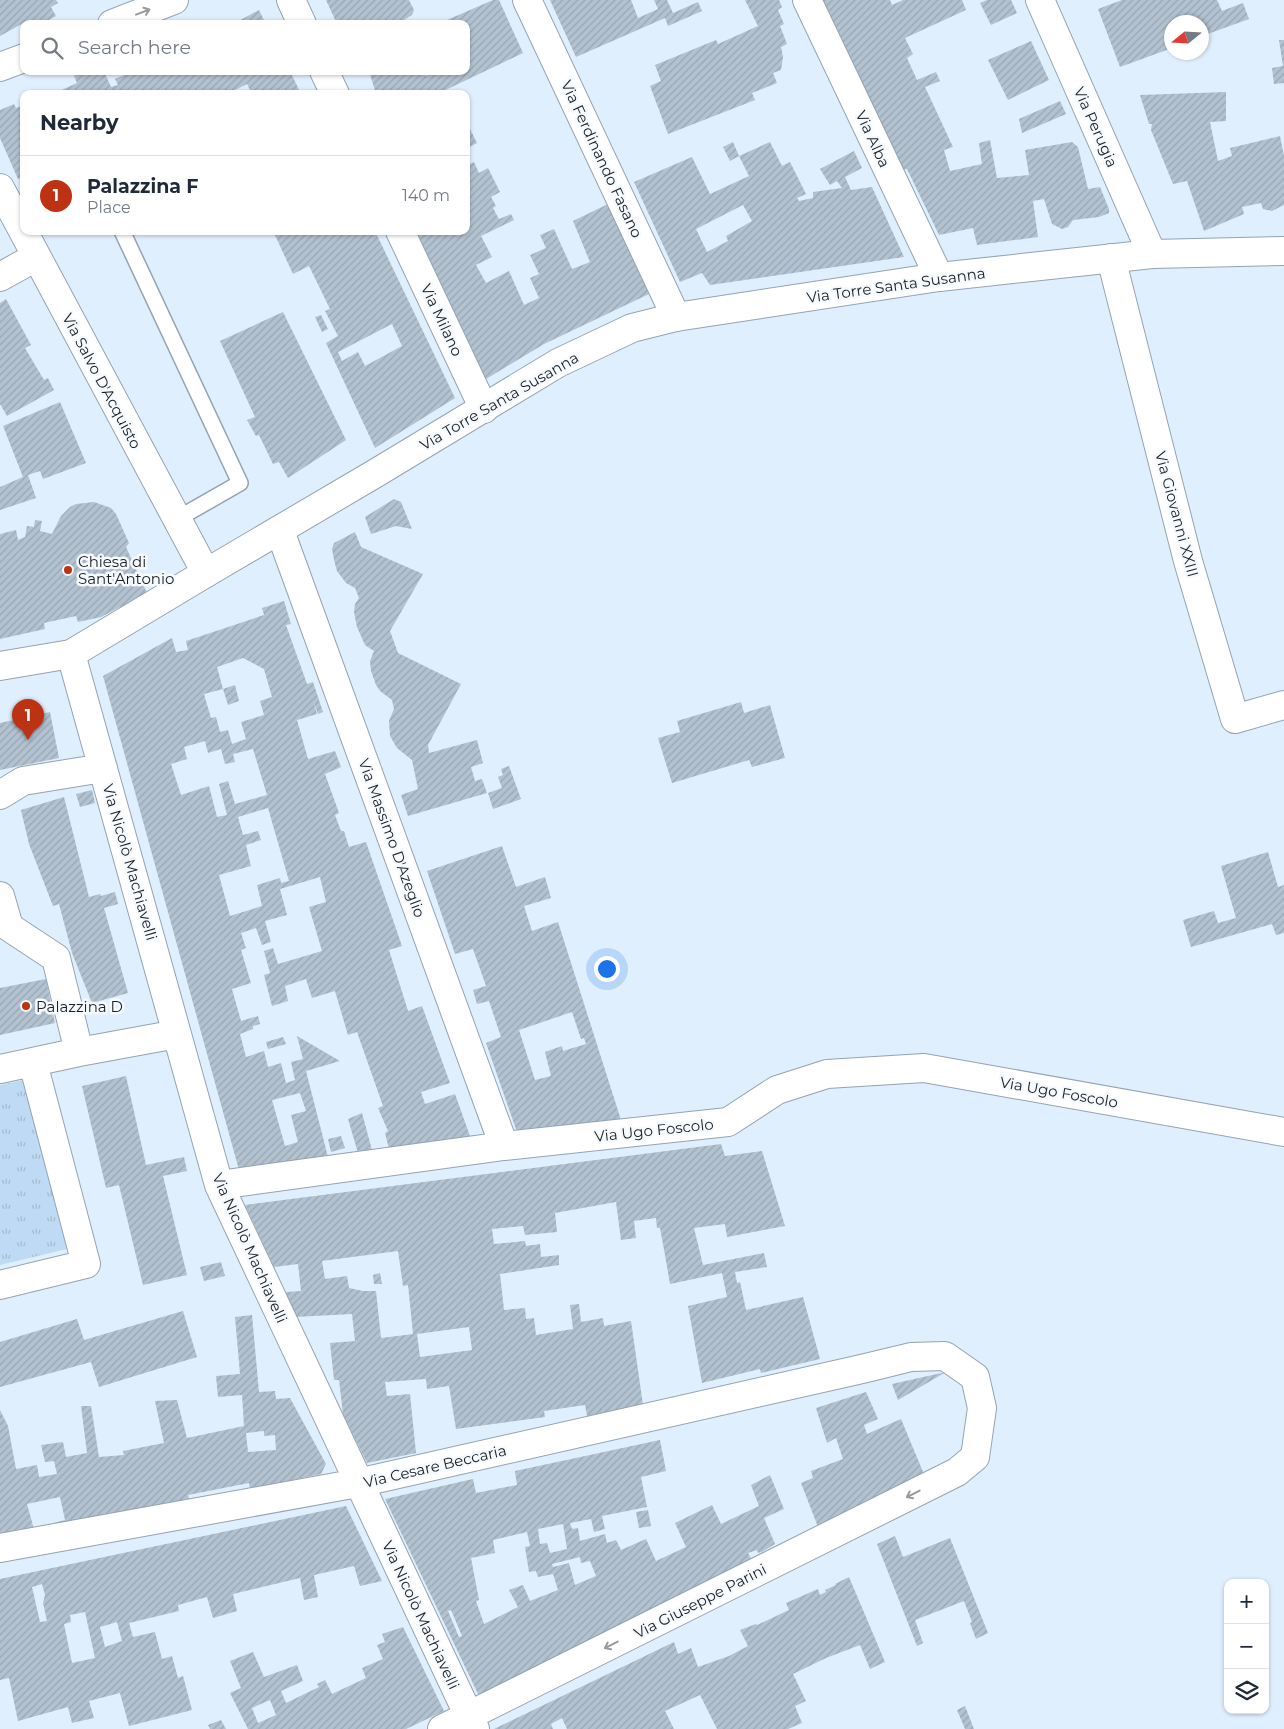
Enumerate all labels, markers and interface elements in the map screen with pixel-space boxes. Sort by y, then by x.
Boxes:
one-way arrow [135,7,150,16]
north arrow [1164,15,1209,60]
search box [20,20,470,75]
icon: search [38,34,66,62]
text: Search here [78,36,191,59]
street label: Via Ferdinando Fasano [557,77,647,241]
street label: Via Perugia [1070,84,1122,170]
street label: Via Alba [852,107,894,171]
text: Nearby [40,110,119,135]
text: Palazzina F [87,175,199,198]
text: 1 [53,186,59,205]
text: 140 m [402,186,450,205]
text: Place [87,198,131,217]
street label: Via Torre Santa Susanna [805,263,987,307]
street label: Via Milano [417,281,467,359]
street label: Via Salvo D'Acquisto [58,310,146,452]
street label: Via Torre Santa Susanna [416,348,582,454]
street label: Via Giovanni XXIII [1151,449,1203,579]
place label: Chiesa di Sant'Antonio [78,552,174,588]
marker: Chiesa di Sant'Antonio [62,564,74,576]
pin: 1 [12,699,44,740]
street label: Via Massimo D'Azeglio [354,756,430,920]
street label: Via Nicolò Machiavelli [99,782,161,942]
your location [594,956,620,982]
place label: Palazzina D [36,997,123,1016]
marker: Palazzina D [20,1000,32,1012]
street label: Via Ugo Foscolo [998,1072,1120,1112]
street label: Via Ugo Foscolo [594,1114,714,1146]
street label: Via Nicolò Machiavelli [208,1170,292,1326]
street label: Via Cesare Beccaria [362,1440,508,1492]
one-way arrow [906,1490,921,1499]
street label: Via Nicolò Machiavelli [378,1538,464,1692]
street label: Via Giuseppe Parini [631,1559,769,1643]
map controls [1224,1579,1269,1714]
button: + [1224,1579,1269,1624]
button: − [1224,1624,1269,1669]
one-way arrow [604,1641,619,1650]
button: layers [1224,1669,1269,1714]

